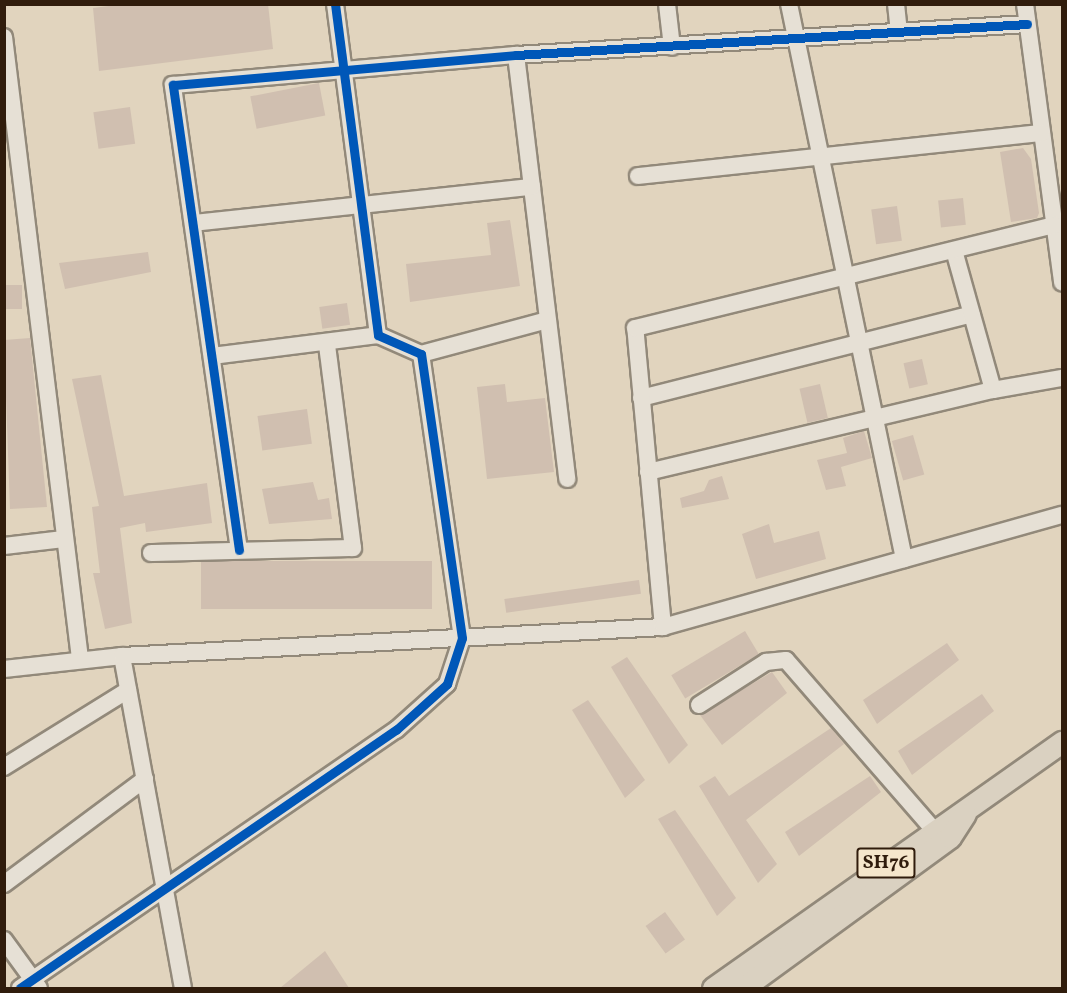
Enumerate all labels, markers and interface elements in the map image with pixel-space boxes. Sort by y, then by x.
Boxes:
road number: SH76 [856,846,916,880]

